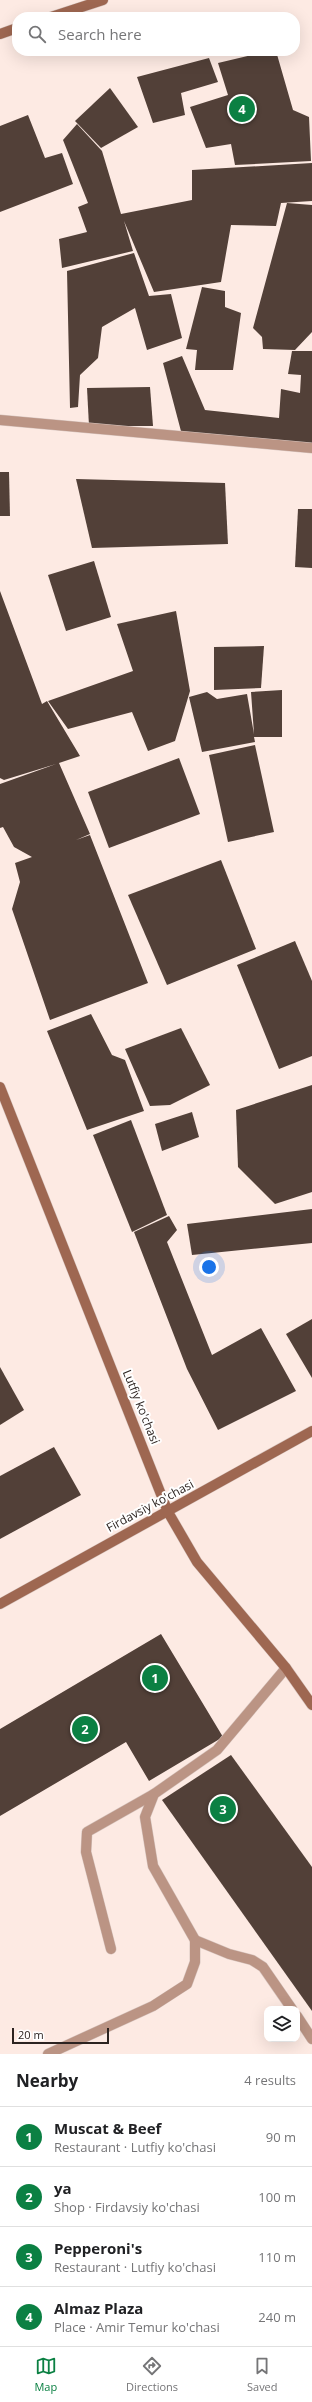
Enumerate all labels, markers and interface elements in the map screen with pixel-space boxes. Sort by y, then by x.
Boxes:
search box [12,12,300,56]
icon: search [26,23,48,45]
text: Search here [58,24,142,44]
pin: 4 [229,94,255,124]
your location [199,1257,219,1277]
street label: Lutfiy ko'chasi [119,1367,164,1447]
street label: Firdavsiy ko'chasi [103,1475,196,1536]
pin: 1 [142,1663,168,1693]
pin: 2 [72,1714,98,1744]
pin: 3 [210,1794,236,1824]
map controls [264,2006,300,2042]
button: layers [264,2006,300,2042]
scale bar [12,2026,109,2045]
text: 20 m [18,2027,44,2042]
text: Nearby [16,2069,78,2092]
text: 4 results [244,2071,296,2089]
text: Muscat & Beef [54,2118,161,2138]
text: 1 [25,2128,33,2146]
text: 90 m [266,2128,296,2146]
text: Restaurant · Lutfiy ko'chasi [54,2138,216,2156]
text: ya [54,2178,72,2198]
text: 2 [25,2188,33,2206]
text: 100 m [258,2188,296,2206]
text: Shop · Firdavsiy ko'chasi [54,2198,200,2216]
text: Pepperoni's [54,2238,142,2258]
text: 3 [25,2248,33,2266]
text: 110 m [258,2248,296,2266]
text: Restaurant · Lutfiy ko'chasi [54,2258,216,2276]
text: Almaz Plaza [54,2298,143,2318]
text: 4 [25,2308,33,2326]
text: 240 m [258,2308,296,2326]
text: Place · Amir Temur ko'chasi [54,2318,220,2336]
tab: Map [34,2355,57,2394]
tab: Directions [126,2355,178,2394]
tab: Saved [247,2355,278,2394]

